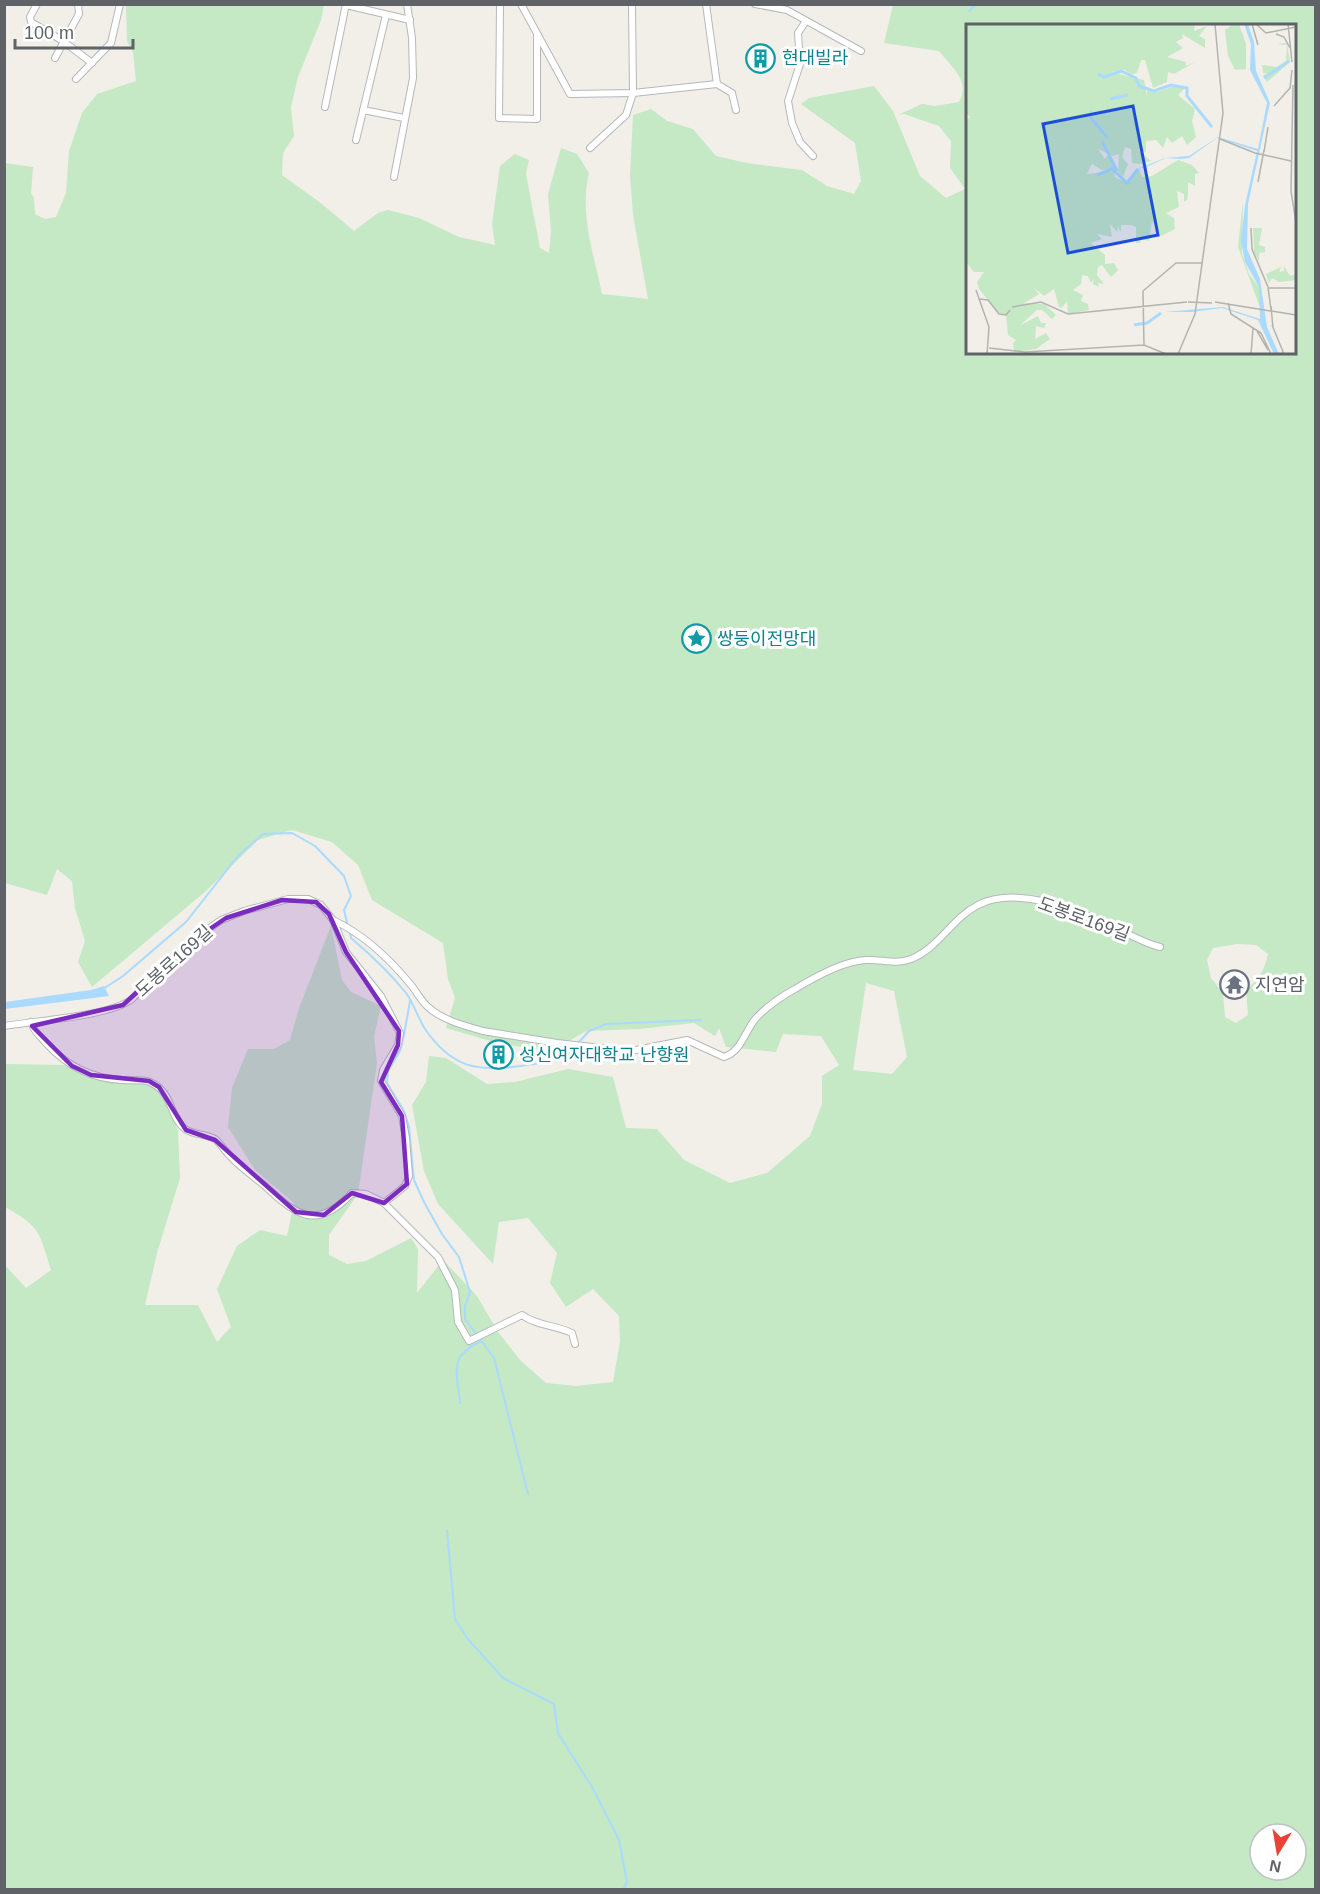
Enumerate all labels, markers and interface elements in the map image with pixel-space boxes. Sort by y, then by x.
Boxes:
scale bar [15,12,134,50]
text: 100 m [24,23,74,43]
inset map [966,24,1296,354]
building icon: 현대빌라 [745,42,777,74]
place label: 현대빌라 [782,48,849,68]
place icon: 쌍둥이전망대 [680,623,712,655]
place label: 쌍둥이전망대 [717,629,816,649]
street label: 도봉로169길 [1035,893,1133,945]
street label: 도봉로169길 [132,921,216,1001]
temple icon: 지연암 [1218,969,1250,1001]
place label: 지연암 [1255,975,1305,995]
building icon: 성신여자대학교 난향원 [482,1039,514,1071]
place label: 성신여자대학교 난향원 [519,1045,690,1065]
north arrow [1248,1822,1308,1882]
text: N [1268,1857,1283,1876]

